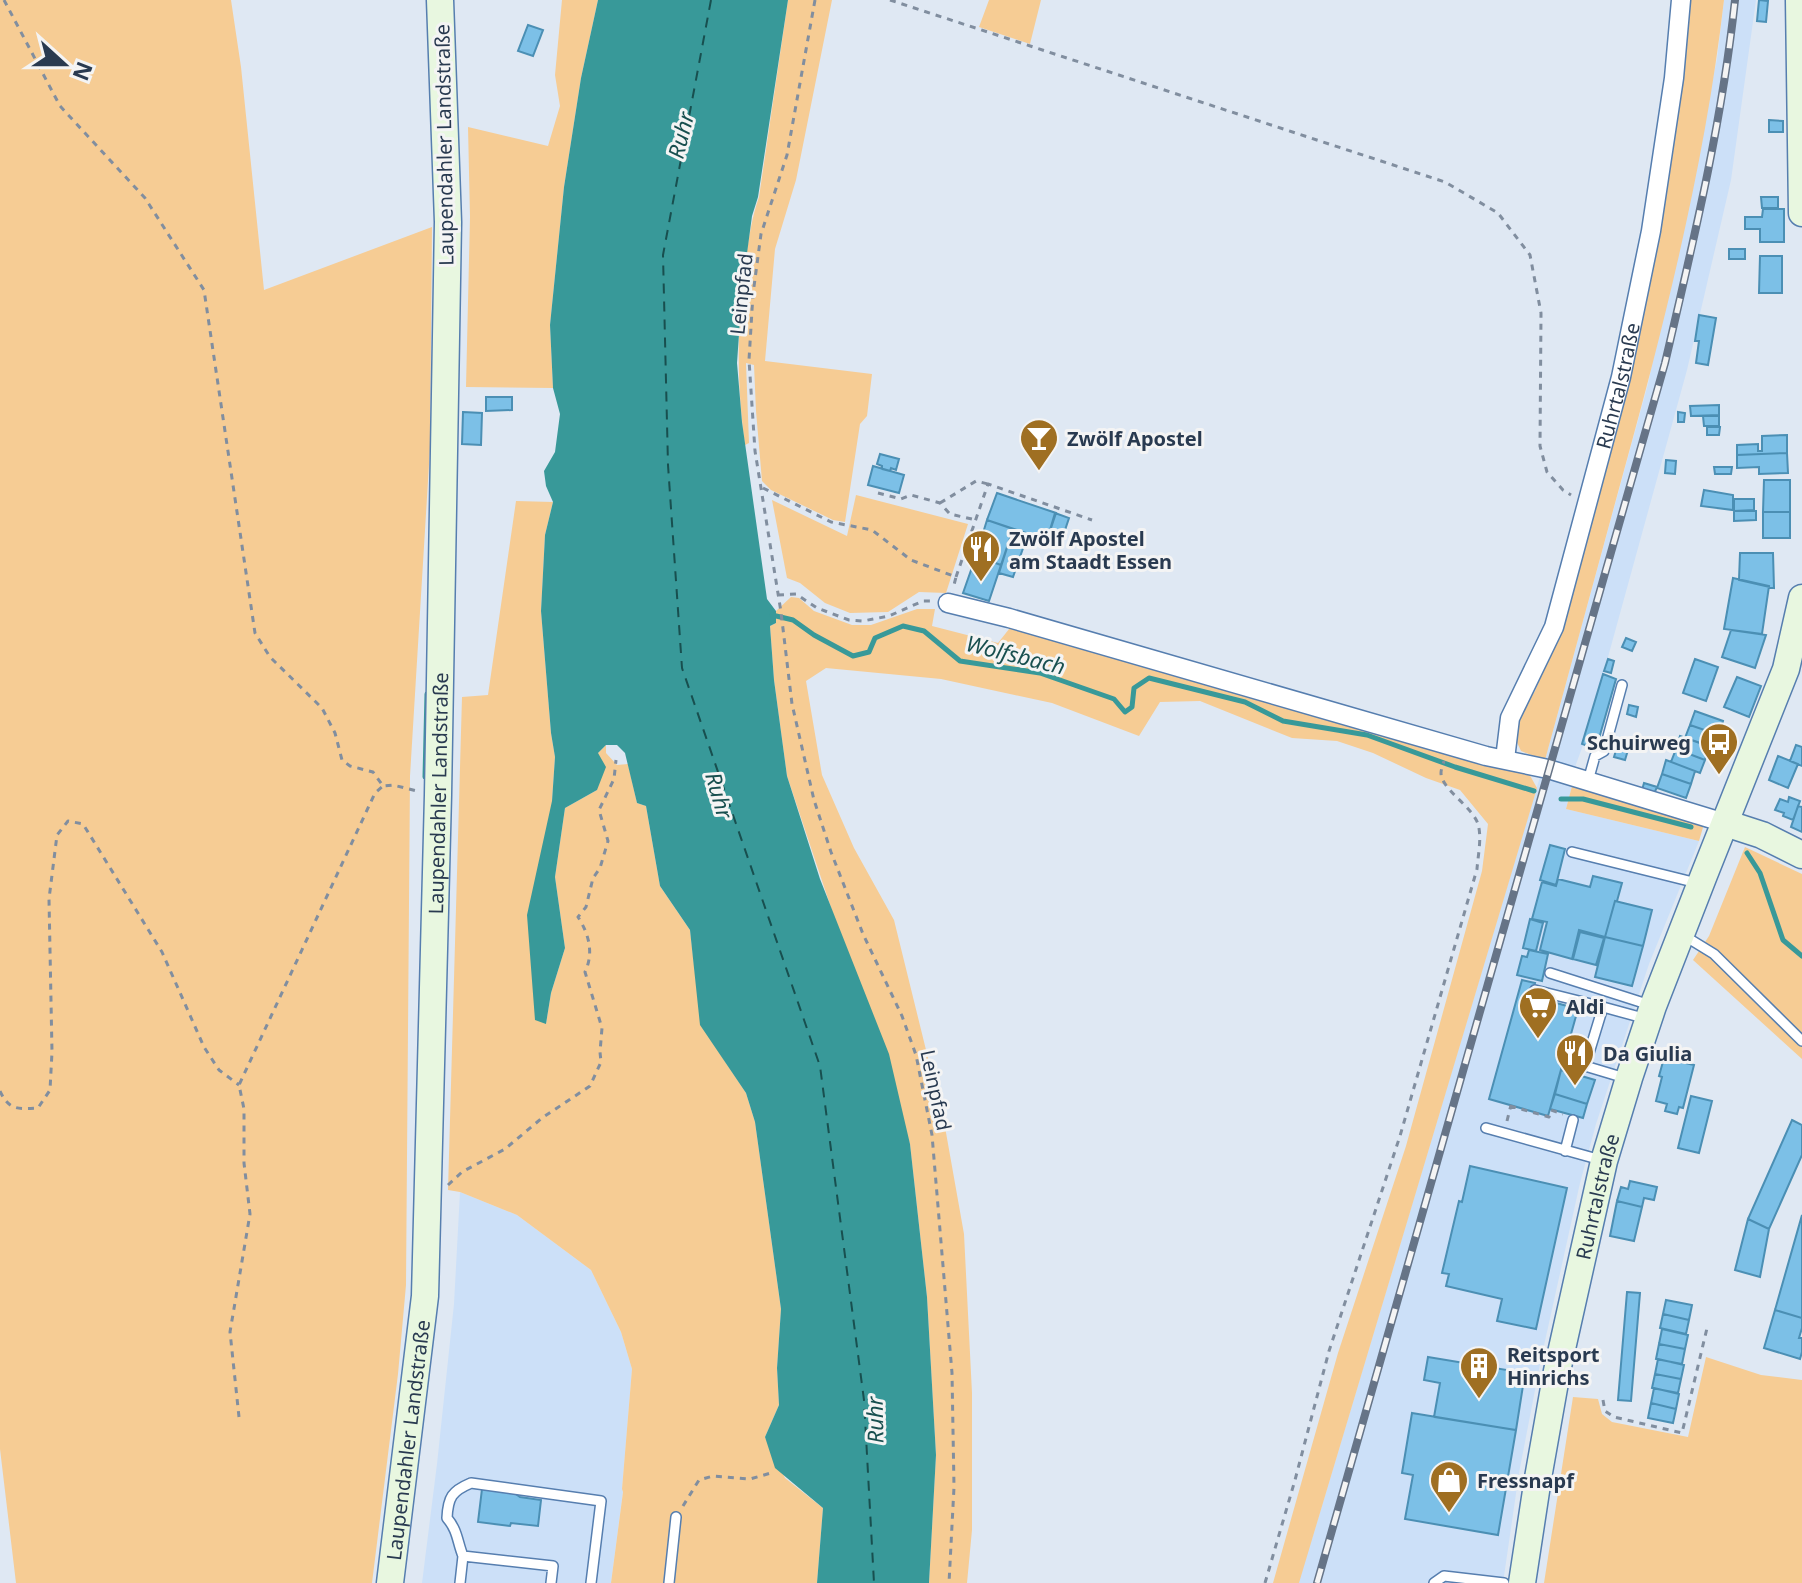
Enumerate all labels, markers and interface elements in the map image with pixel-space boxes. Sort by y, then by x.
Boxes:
north arrow [24,24,104,104]
street label: Laupendahler Landstraße [428,24,460,266]
text: N [66,58,101,85]
water label: Ruhr [660,107,701,161]
street label: Leinpfad [723,252,759,336]
street label: Ruhrtalstraße [1589,320,1645,452]
bar icon: Zwölf Apostel [1018,417,1060,472]
place label: Zwölf Apostel [1067,425,1203,452]
place label: Zwölf Apostel am Staadt Essen [1009,525,1172,575]
restaurant icon: Zwölf Apostel am Staadt Essen [960,528,1002,583]
water label: Wolfsbach [963,627,1069,681]
street label: Laupendahler Landstraße [421,672,454,915]
bus stop icon: Schuirweg [1698,721,1740,776]
place label: Schuirweg [1587,729,1691,756]
water label: Ruhr [699,768,741,823]
supermarket icon: Aldi [1517,985,1559,1040]
place label: Aldi [1566,993,1604,1020]
restaurant icon: Da Giulia [1554,1032,1596,1087]
place label: Da Giulia [1603,1040,1692,1067]
street label: Leinpfad [914,1047,958,1133]
street label: Ruhrtalstraße [1569,1130,1625,1262]
street label: Laupendahler Landstraße [379,1318,435,1562]
place label: Reitsport Hinrichs [1507,1341,1600,1391]
building icon: Reitsport Hinrichs [1458,1345,1500,1400]
water label: Ruhr [859,1395,889,1444]
shop icon: Fressnapf [1428,1459,1470,1514]
place label: Fressnapf [1477,1467,1575,1494]

